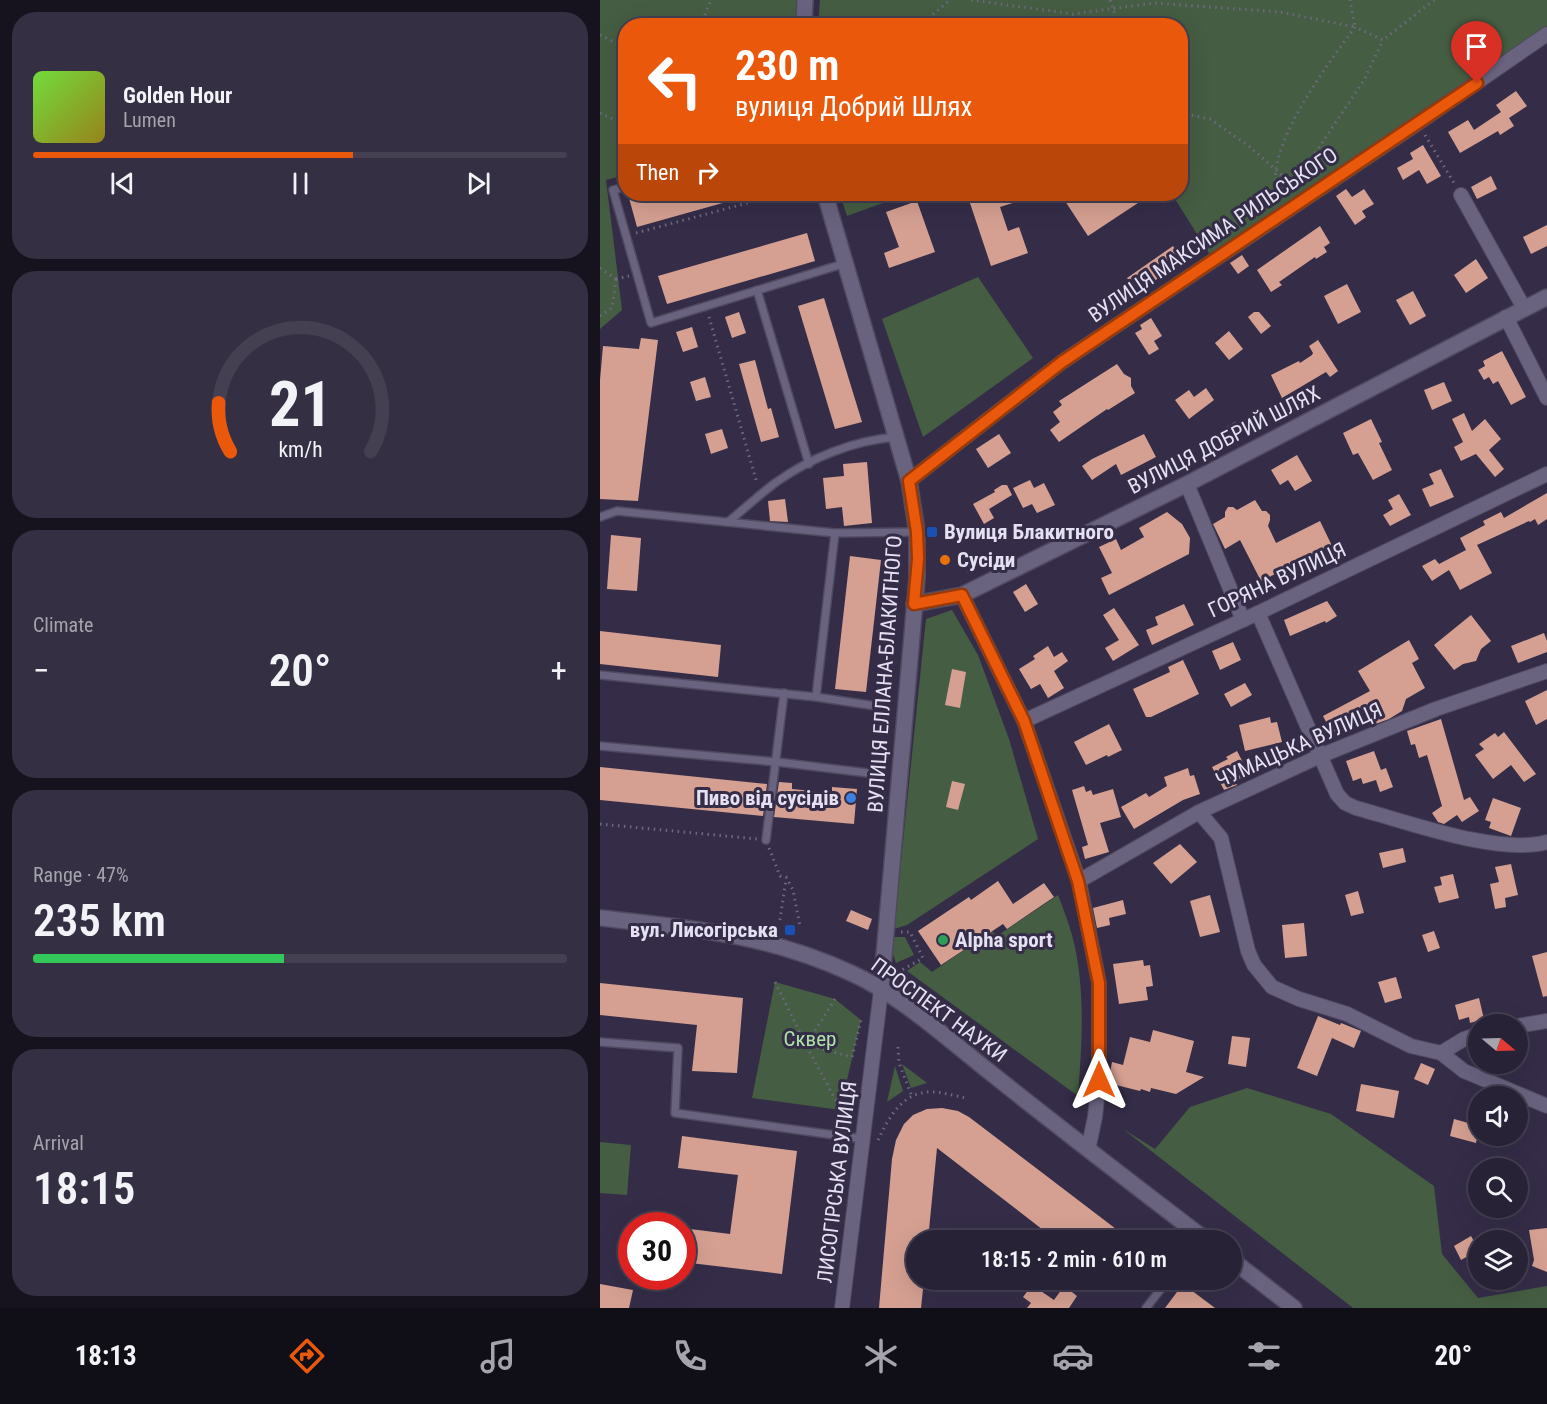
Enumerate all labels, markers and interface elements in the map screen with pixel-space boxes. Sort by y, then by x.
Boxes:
pin [1451,21,1502,83]
icon: arrive [1460,30,1493,63]
text: 230 m [735,41,840,90]
icon: left [636,42,714,120]
text: Golden Hour [123,83,232,108]
text: вулиця Добрий Шлях [735,91,972,123]
text: Lumen [123,108,176,132]
street label: ВУЛИЦЯ МАКСИМА РИЛЬСЬКОГО [1084,143,1342,327]
icon: right [691,156,724,189]
text: Then [636,160,679,185]
icon: previous [106,167,139,200]
icon: pause [284,167,317,200]
icon: next [462,167,495,200]
text: 21 [268,368,332,441]
street label: ВУЛИЦЯ ДОБРИЙ ШЛЯХ [1124,381,1324,499]
text: km/h [278,437,322,462]
place label: Вулиця Блакитного [944,520,1114,544]
marker: Вулиця Блакитного [925,525,939,539]
street label: ВУЛИЦЯ ЕЛЛАНА-БЛАКИТНОГО [863,535,907,813]
street label: ГОРЯНА ВУЛИЦЯ [1204,538,1350,622]
place label: Сусіди [957,548,1015,572]
marker: Сусіди [938,553,952,567]
text: Climate [33,613,93,637]
text: 20° [269,644,331,697]
text: − [33,651,50,690]
text: + [551,651,567,690]
street label: ЧУМАЦЬКА ВУЛИЦЯ [1212,698,1386,792]
place label: Пиво від сусідів [696,786,839,810]
marker: Пиво від сусідів [844,791,858,805]
text: Range · 47% [33,863,129,887]
text: 235 km [33,894,166,947]
place label: вул. Лисогірська [630,918,778,942]
marker: вул. Лисогірська [783,923,797,937]
place label: Alpha sport [955,928,1053,952]
marker: Alpha sport [936,933,950,947]
street label: ПРОСПЕКТ НАУКИ [867,953,1011,1067]
north arrow [1468,1014,1528,1074]
map controls [1468,1014,1528,1290]
park label: Сквер [784,1027,836,1051]
position arrow [1067,1048,1131,1112]
street label: ЛИСОГІРСЬКА ВУЛИЦЯ [813,1080,861,1284]
button: sound [1468,1086,1528,1146]
text: Arrival [33,1131,84,1155]
button: search [1468,1158,1528,1218]
text: 18:15 [33,1162,135,1215]
speed limit sign: 30 [618,1212,696,1290]
button: layers [1468,1230,1528,1290]
text: 18:15 · 2 min · 610 m [981,1247,1167,1272]
icon: directions [286,1335,328,1377]
icon: music [477,1335,519,1377]
icon: phone [669,1335,711,1377]
icon: climate [860,1335,902,1377]
icon: car [1052,1335,1094,1377]
icon: filters [1243,1335,1285,1377]
text: 18:13 [75,1340,137,1372]
text: 20° [1434,1340,1472,1372]

